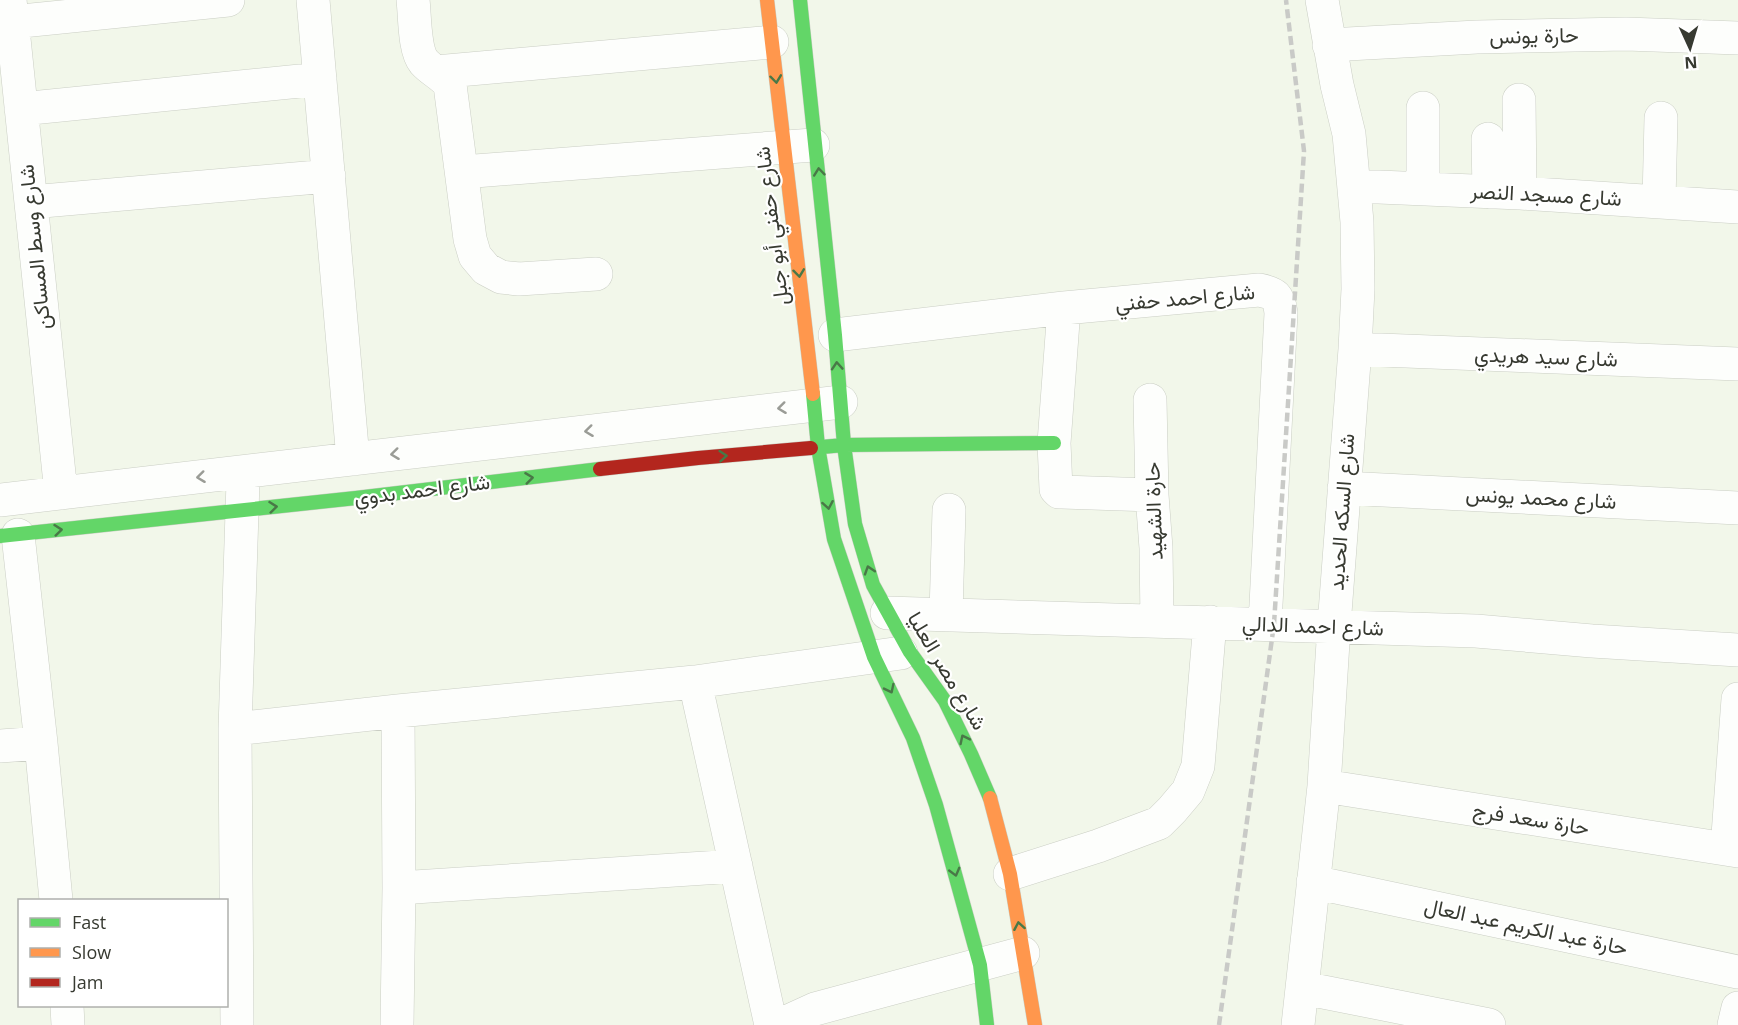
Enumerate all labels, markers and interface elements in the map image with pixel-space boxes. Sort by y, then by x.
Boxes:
north arrow [1660,18,1720,78]
street label: حارة يونس [1489,20,1579,50]
text: N [1684,52,1698,74]
one-way arrow [770,74,782,84]
street label: شارع حفني أبو جبل [747,145,799,307]
street label: شارع وسط المساكن [11,163,58,331]
one-way arrow [813,167,826,176]
street label: شارع مسجد النصر [1469,176,1623,213]
one-way arrow [792,268,805,277]
street label: شارع احمد حفني [1114,277,1256,321]
street label: شارع سيد هريدي [1474,340,1618,376]
one-way arrow [831,361,844,370]
one-way arrow [778,402,787,414]
one-way arrow [584,424,593,437]
street label: شارع السكه الحديد [1322,432,1361,592]
one-way arrow [390,447,400,459]
one-way arrow [718,450,728,463]
street label: حارة الشهيد [1137,461,1169,561]
street label: شارع احمد بدوي [352,467,492,515]
one-way arrow [197,470,206,482]
one-way arrow [525,472,534,484]
street label: شارع محمد يونس [1465,479,1617,516]
one-way arrow [821,499,834,509]
one-way arrow [268,501,277,514]
one-way arrow [54,525,63,537]
one-way arrow [863,565,876,576]
street label: شارع مصر العليا [901,606,994,735]
street label: شارع احمد الدالي [1241,609,1384,645]
one-way arrow [882,683,894,694]
one-way arrow [960,735,972,746]
street label: حارة سعد فرج [1471,795,1591,842]
one-way arrow [948,867,960,877]
street label: حارة عبد الكريم عبد العال [1422,891,1630,962]
legend [18,899,228,1007]
text: Fast [72,910,106,934]
one-way arrow [1013,921,1025,930]
text: Slow [72,940,111,964]
text: Jam [70,970,104,994]

